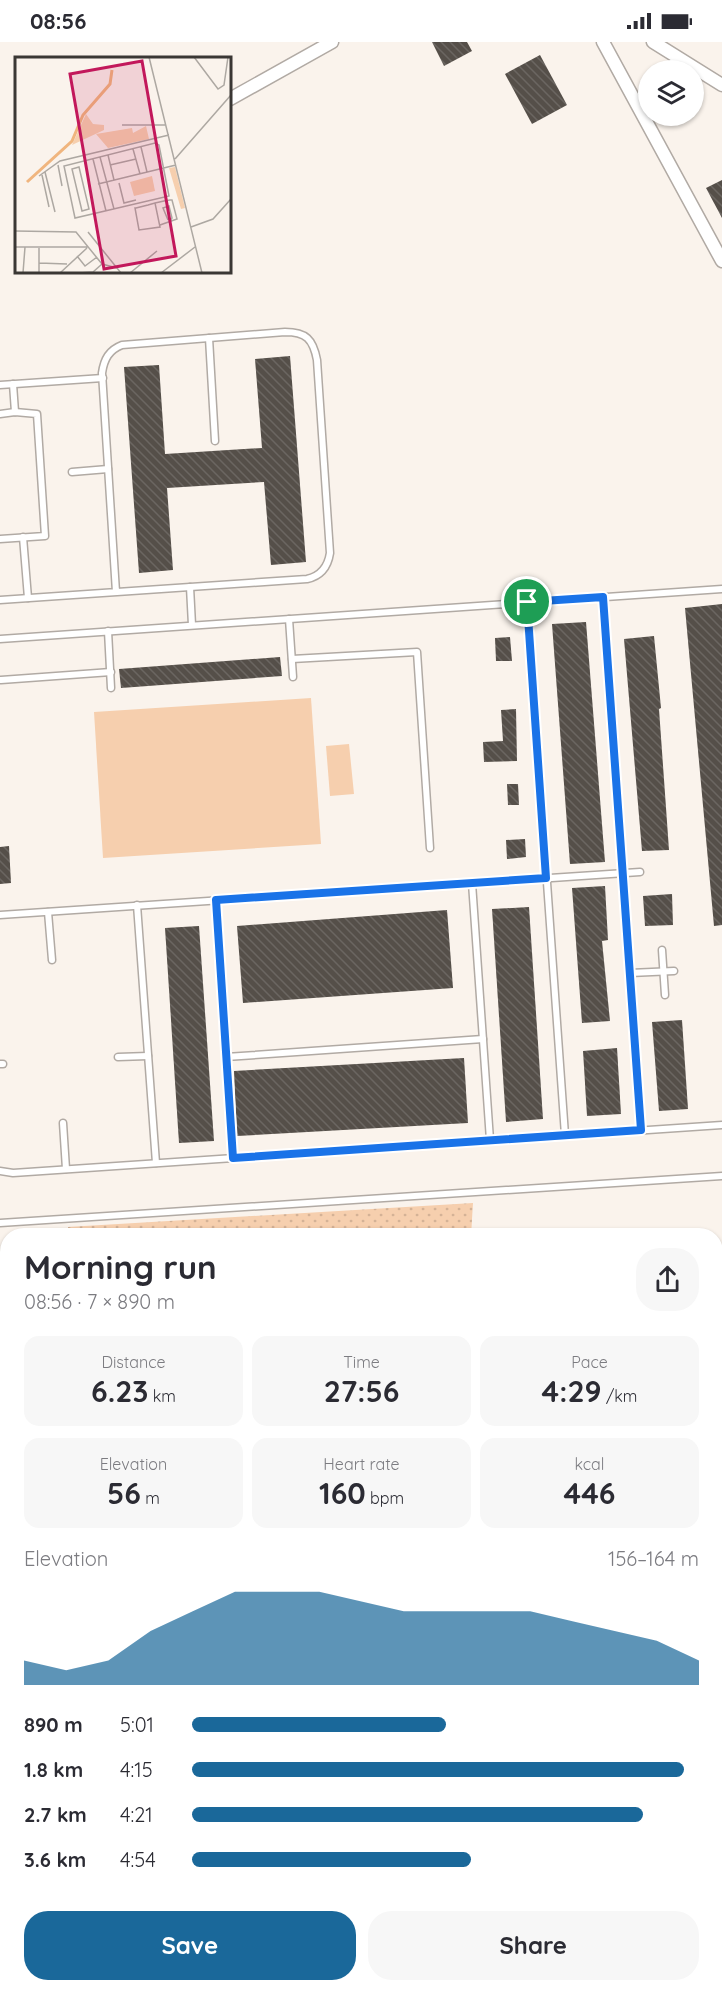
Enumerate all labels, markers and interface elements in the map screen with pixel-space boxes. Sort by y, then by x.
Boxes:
text: 08:56 [30,7,86,35]
inset map [15,57,231,273]
map controls [638,60,704,126]
button: layers [638,60,704,126]
pin [501,576,552,627]
icon: arrive [510,585,543,618]
text: Morning run [24,1246,217,1287]
button: share [636,1248,699,1311]
text: 08:56 · 7 × 890 m [24,1289,175,1314]
text: Distance [101,1352,166,1372]
text: Time [343,1352,380,1372]
text: Pace [571,1352,608,1372]
text: 6.23 [91,1372,148,1410]
text: 27:56 [324,1372,399,1410]
text: 4:29 [542,1372,602,1410]
text: km [148,1386,176,1406]
text: /km [602,1386,637,1406]
text: Elevation [100,1454,167,1474]
text: Heart rate [323,1454,400,1474]
text: kcal [575,1454,604,1474]
text: 56 [107,1474,141,1512]
text: 160 [319,1474,366,1512]
text: 446 [564,1474,615,1512]
text: m [141,1488,160,1508]
text: bpm [366,1488,404,1508]
text: Elevation [24,1546,108,1571]
text: 156–164 m [608,1546,699,1571]
text: 890 m [24,1712,83,1737]
text: 5:01 [120,1712,154,1737]
text: 1.8 km [24,1757,83,1782]
text: 4:15 [120,1757,153,1782]
text: 2.7 km [24,1802,87,1827]
text: 4:21 [120,1802,153,1827]
text: 3.6 km [24,1847,86,1872]
text: 4:54 [120,1847,156,1872]
button: Save [24,1911,356,1980]
button: Share [368,1911,699,1980]

